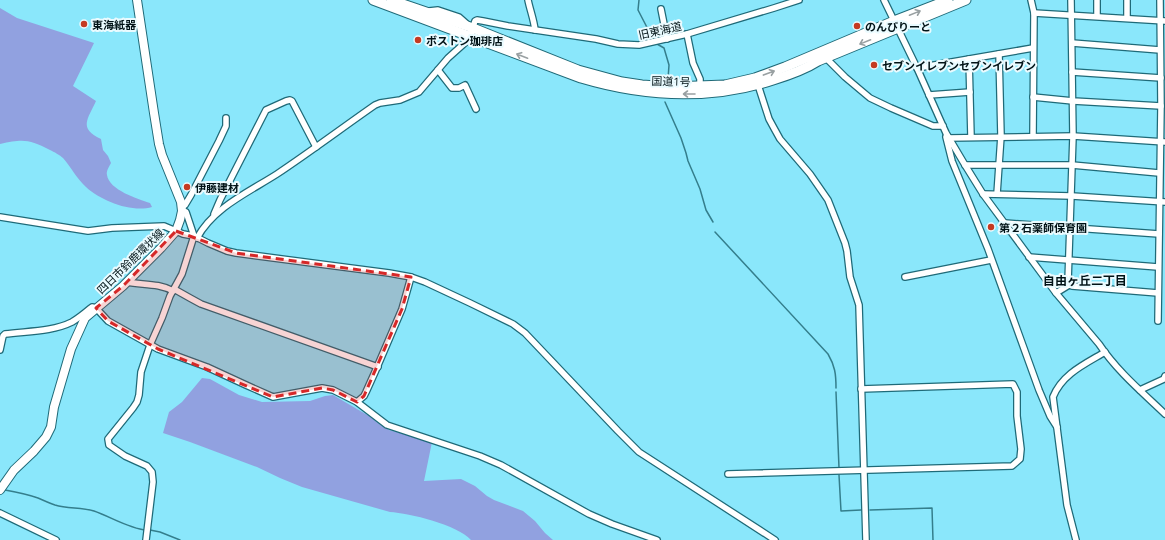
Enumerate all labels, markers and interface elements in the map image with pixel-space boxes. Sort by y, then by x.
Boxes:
one-way arrow [909,8,921,16]
place label: 東海紙器 [92,17,137,32]
street label: 旧東海道 [637,18,683,42]
marker: 東海紙器 [79,19,89,29]
place label: のんびりーと [865,19,931,34]
marker: のんびりーと [852,21,862,31]
place label: ボストン珈琲店 [426,33,503,48]
marker: ボストン珈琲店 [413,35,423,45]
one-way arrow [860,38,872,46]
one-way arrow [517,52,529,60]
place label: セブンイレブンセブンイレブン [882,58,1036,73]
marker: セブンイレブンセブンイレブン [869,60,879,70]
one-way arrow [763,68,775,76]
street label: 国道1号 [651,73,691,89]
one-way arrow [683,90,696,98]
place label: 伊藤建材 [195,180,239,195]
marker: 伊藤建材 [182,182,192,192]
place label: 第２石薬師保育園 [999,220,1087,235]
marker: 第２石薬師保育園 [986,222,996,232]
street label: 四日市鈴鹿環状線 [93,225,167,297]
district label: 自由ヶ丘二丁目 [1043,272,1127,289]

